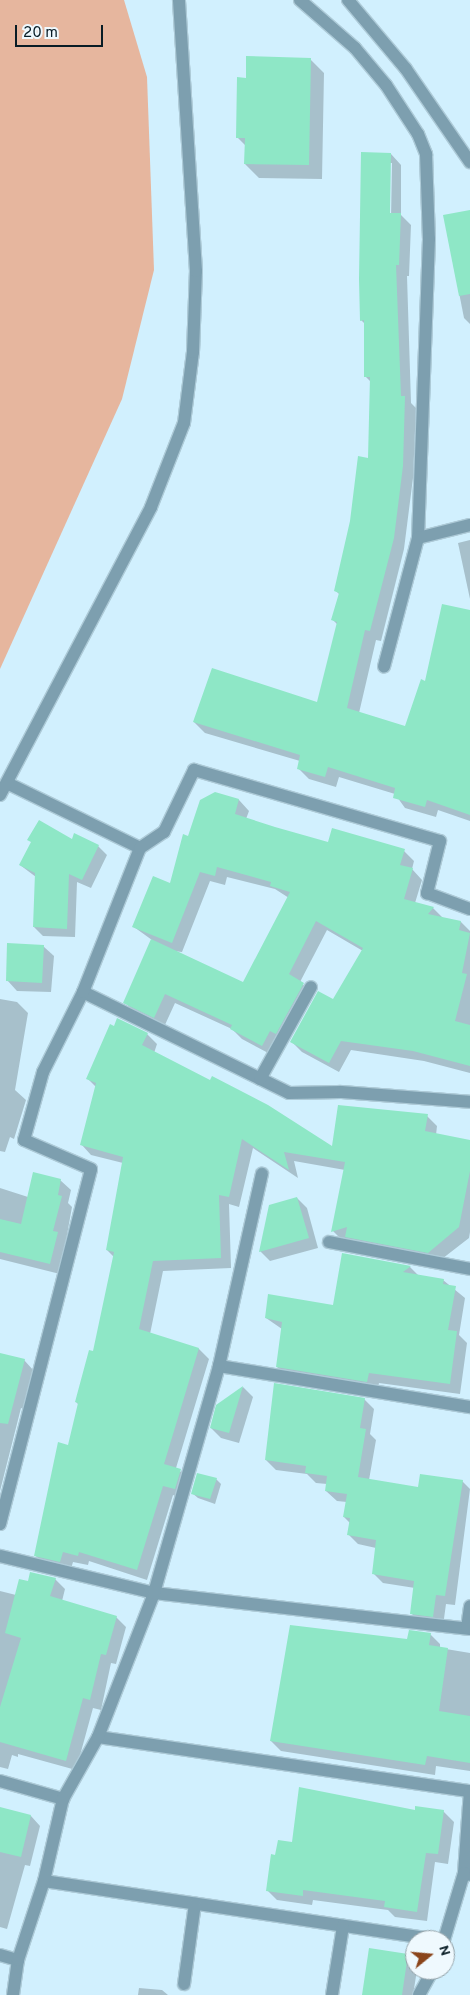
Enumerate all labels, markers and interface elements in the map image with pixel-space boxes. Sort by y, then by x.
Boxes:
scale bar [18,15,105,47]
text: 20 m [23,24,58,43]
north arrow [405,1930,455,1980]
text: N [434,1943,453,1958]

